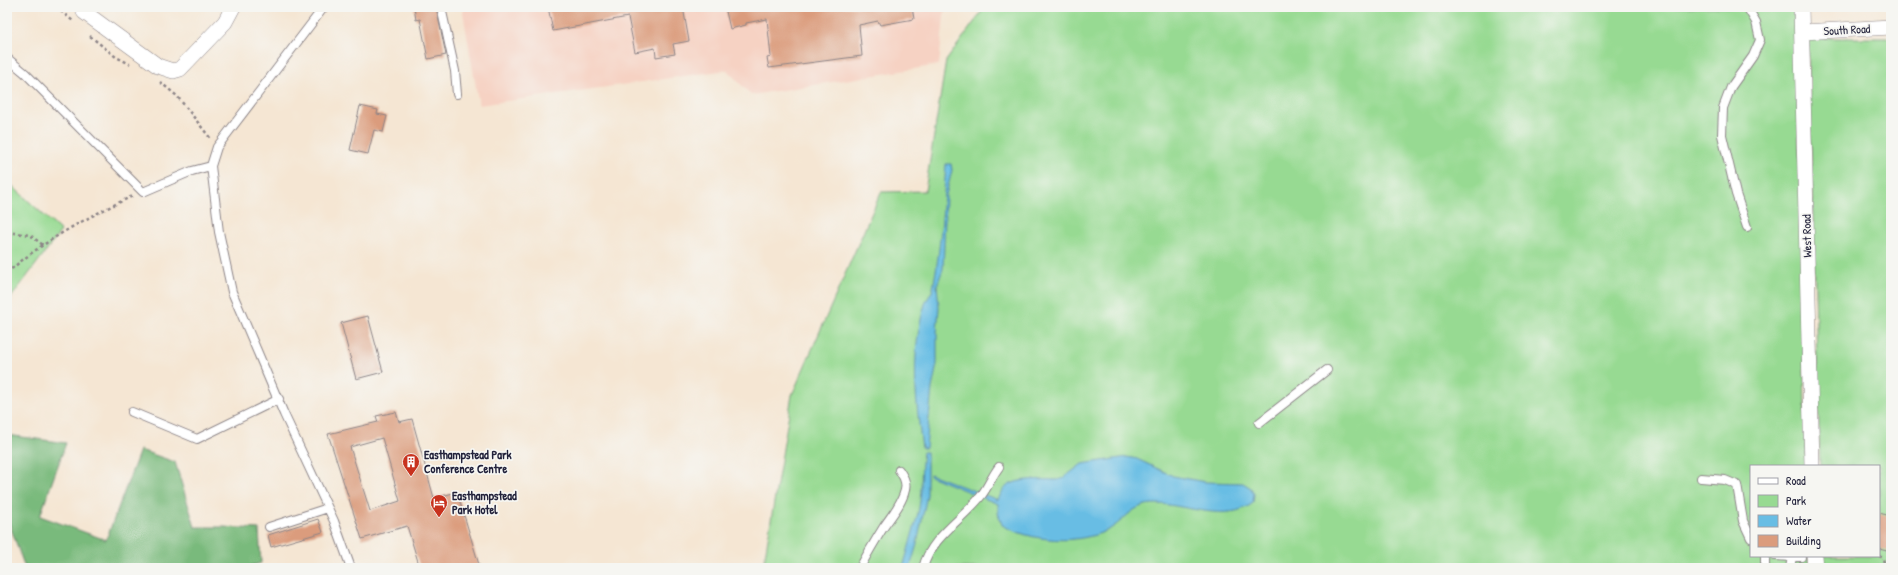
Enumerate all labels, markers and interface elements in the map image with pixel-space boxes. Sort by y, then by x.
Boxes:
street label: South Road [1823,20,1871,39]
street label: West Road [1798,214,1815,258]
place label: Easthampstead Park Conference Centre [424,446,512,477]
building icon: Easthampstead Park Conference Centre [401,452,421,477]
legend [1750,465,1880,557]
text: Road [1786,472,1806,489]
place label: Easthampstead Park Hotel [452,487,517,518]
text: Park [1786,492,1806,509]
hotel icon: Easthampstead Park Hotel [429,493,449,518]
text: Water [1786,512,1812,529]
text: Building [1786,532,1821,549]

